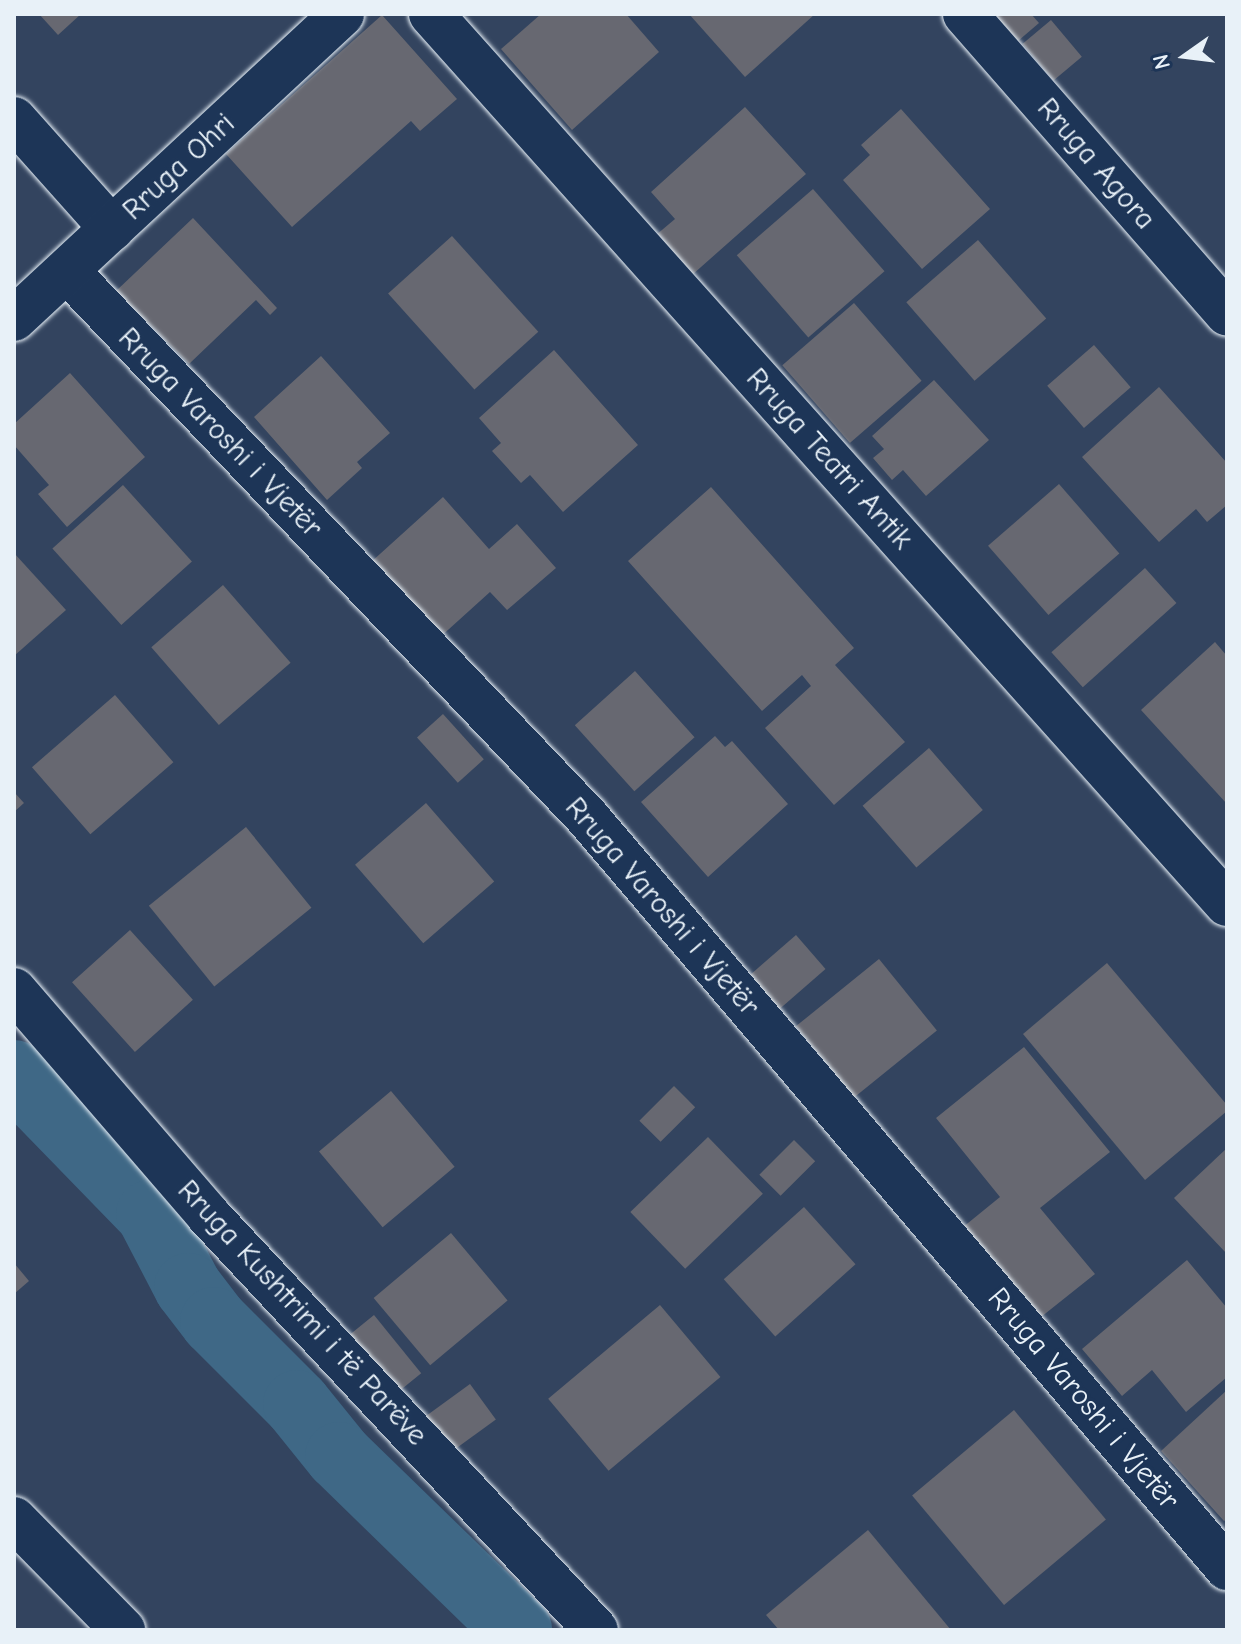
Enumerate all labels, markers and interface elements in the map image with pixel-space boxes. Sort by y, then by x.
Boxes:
north arrow [1145,16,1225,96]
text: N [1147,52,1176,72]
street label: Rruga Agora [1029,91,1163,237]
street label: Rruga Ohri [115,106,243,228]
street label: Rruga Varoshi i Vjetër [110,320,330,546]
street label: Rruga Teatri Antik [738,361,920,557]
street label: Rruga Varoshi i Vjetër [557,790,767,1024]
street label: Rruga Kushtrimi i të Parëve [170,1173,434,1453]
street label: Rruga Varoshi i Vjetër [980,1281,1186,1517]

